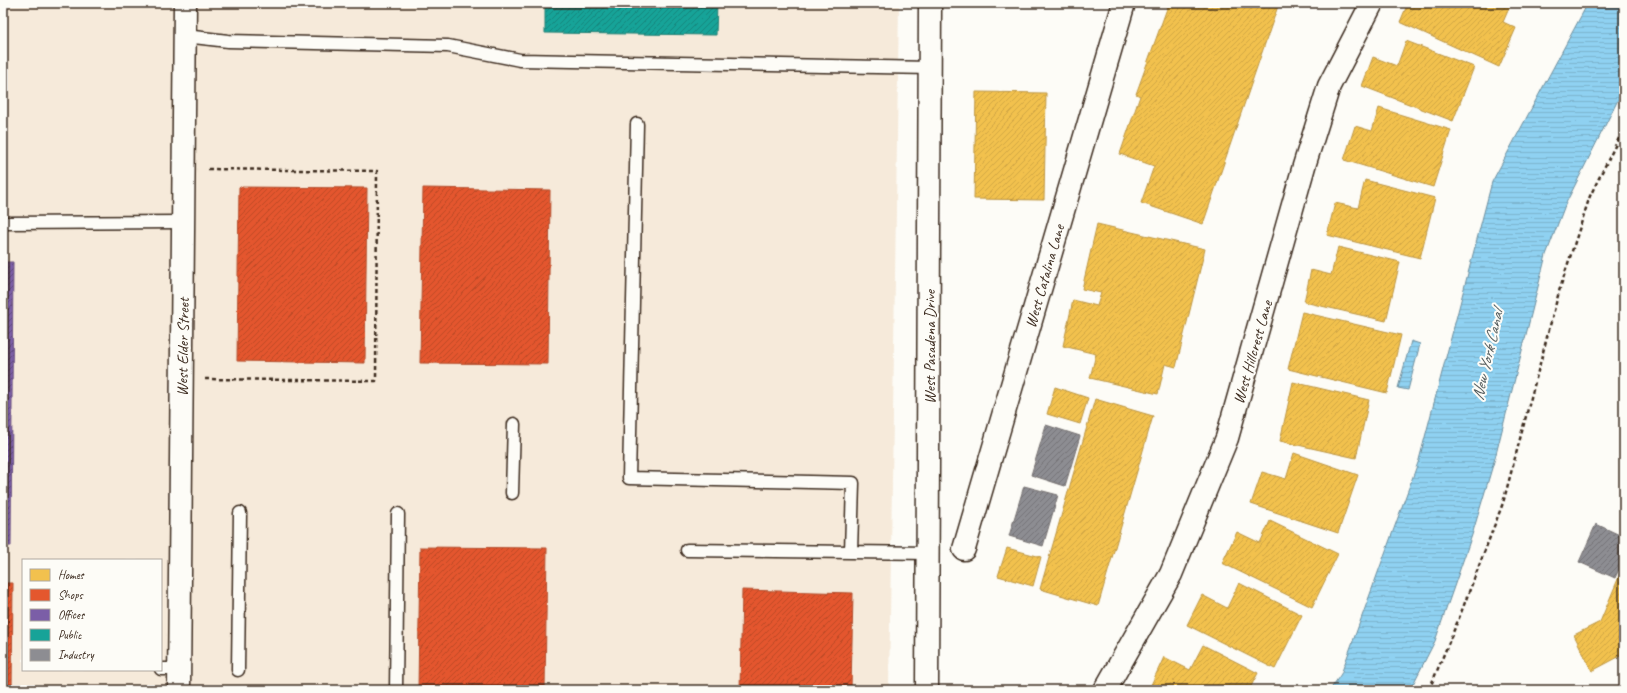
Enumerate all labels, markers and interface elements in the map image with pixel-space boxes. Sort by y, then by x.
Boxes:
street label: West Catalina Lane [1021,221,1070,330]
street label: West Pasadena Drive [920,288,940,404]
street label: West Elder Street [172,296,194,396]
street label: West Hillcrest Lane [1229,297,1278,406]
water label: New York Canal [1467,302,1509,402]
legend [22,559,162,671]
text: Homes [58,567,85,583]
text: Shops [58,587,83,603]
text: Offices [58,607,85,623]
text: Public [58,627,82,643]
text: Industry [58,647,95,663]

